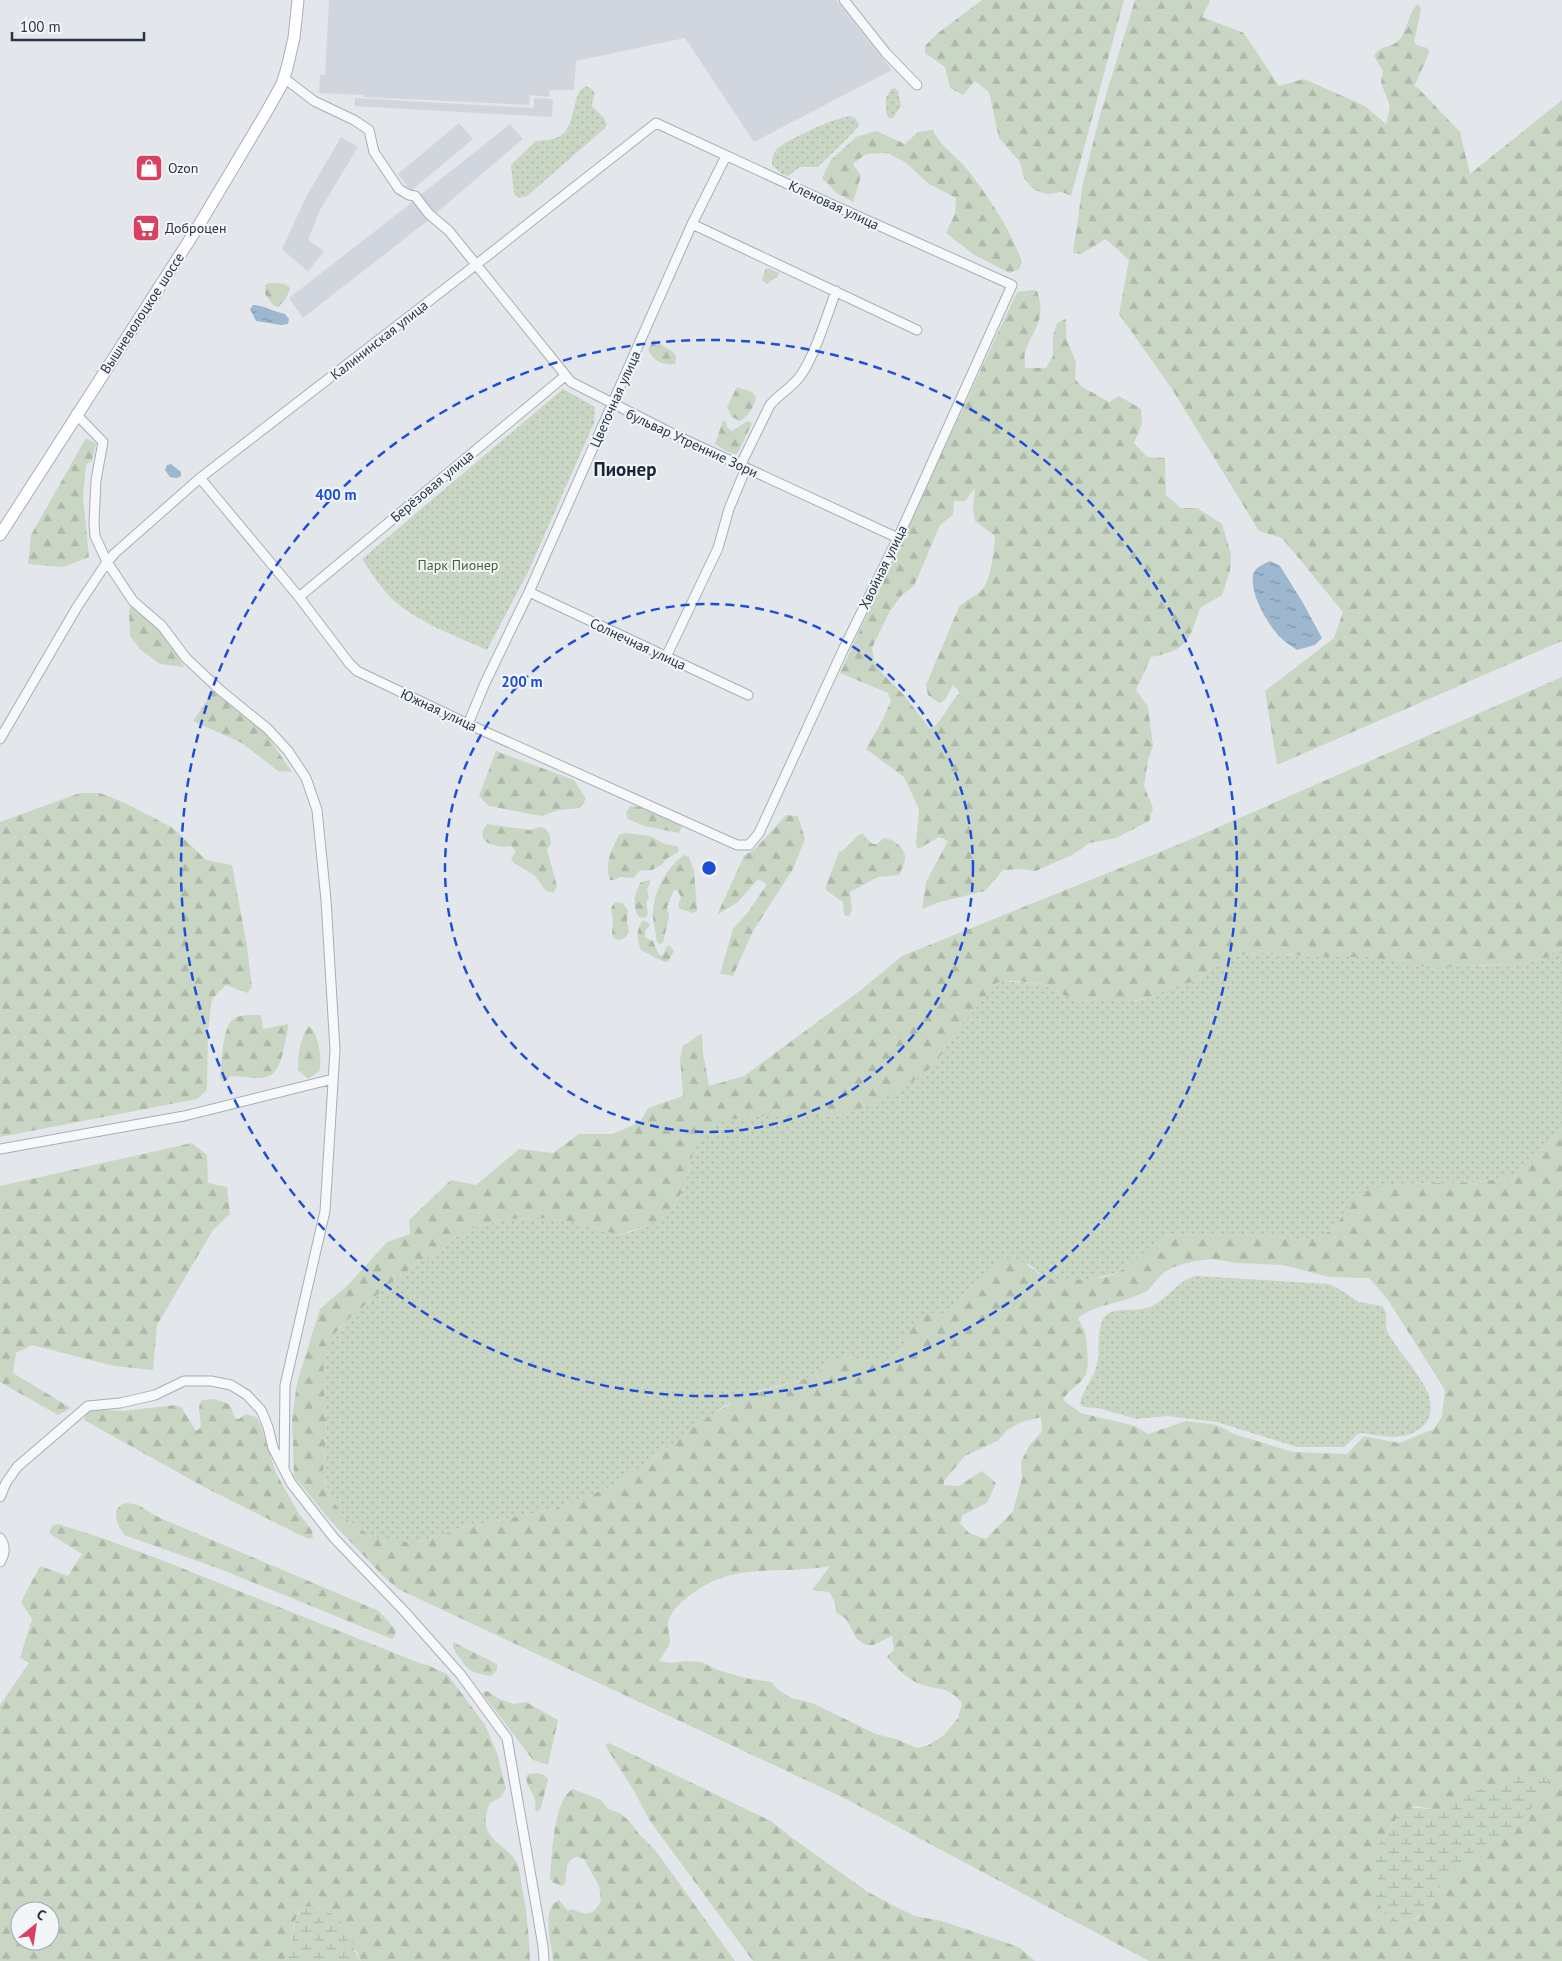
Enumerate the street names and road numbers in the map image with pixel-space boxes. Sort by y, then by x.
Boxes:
street label: Кленовая улица [786,176,882,234]
street label: Вышневолоцкое шоссе [96,249,188,377]
street label: Калининская улица [327,296,431,384]
street label: Цветочная улица [586,348,644,450]
street label: бульвар Утренние Зори [623,404,761,482]
street label: Берёзовая улица [387,446,477,526]
street label: Хвойная улица [855,522,911,612]
street label: Солнечная улица [587,614,689,674]
street label: Южная улица [398,684,480,736]

